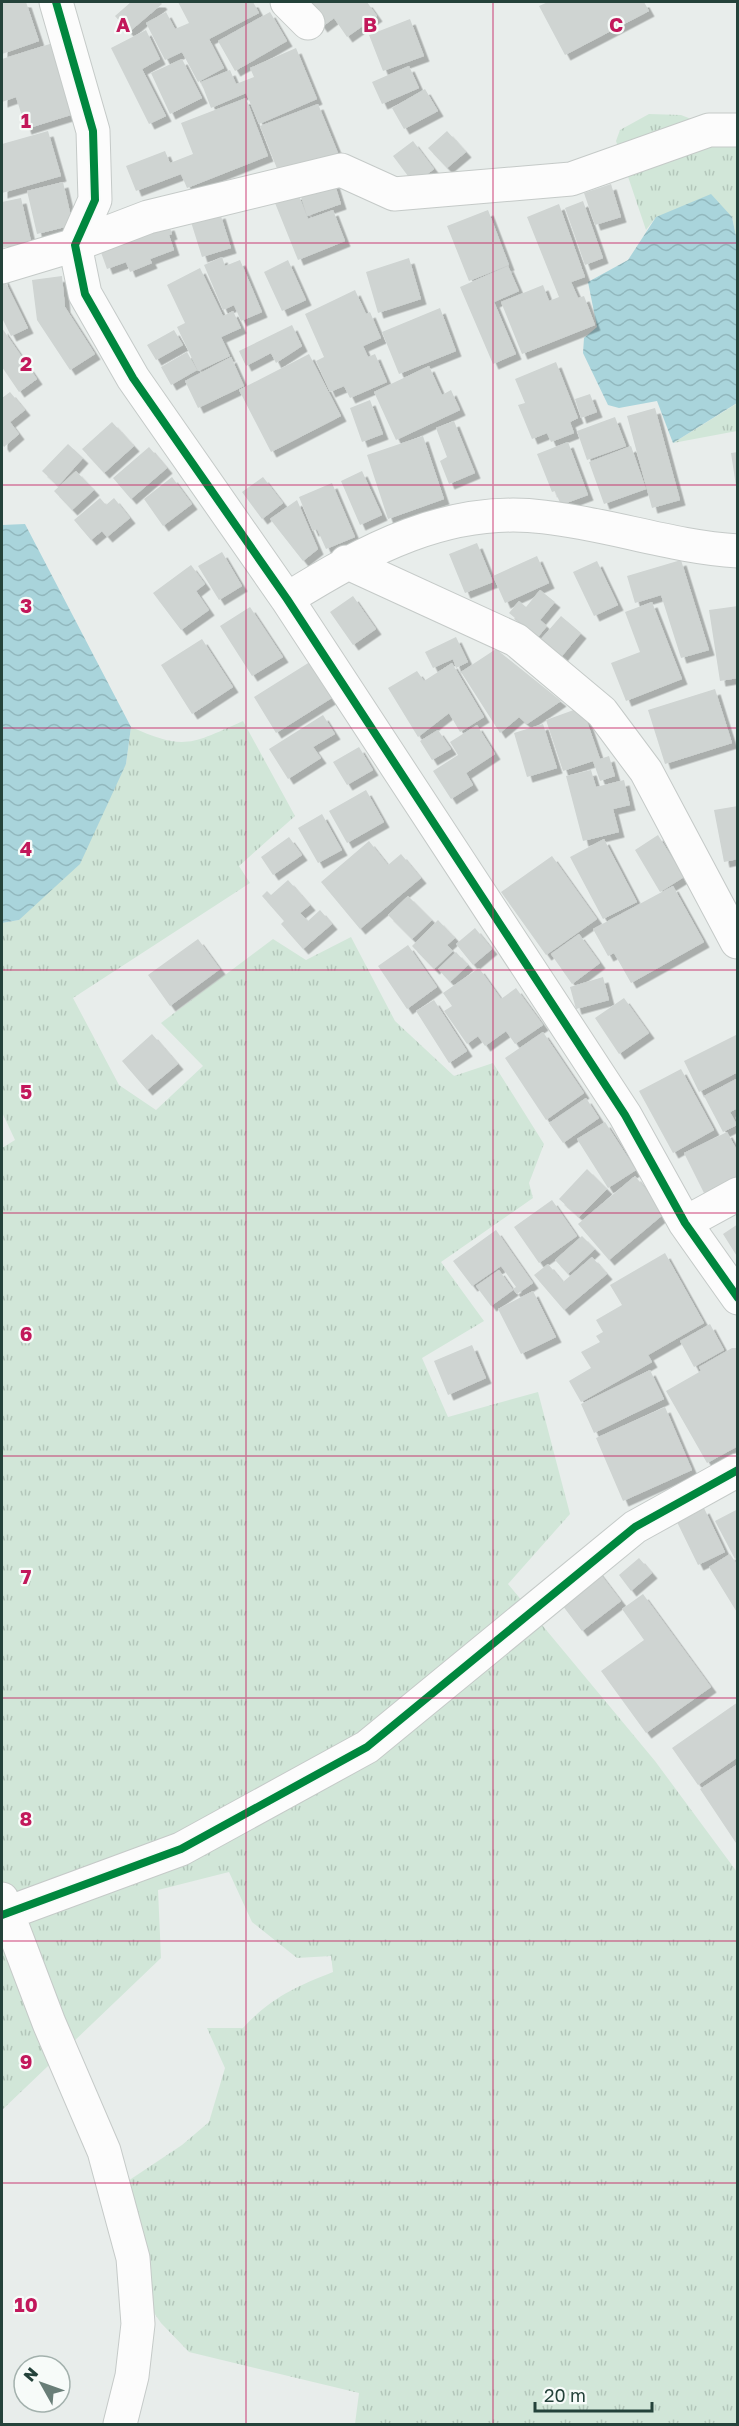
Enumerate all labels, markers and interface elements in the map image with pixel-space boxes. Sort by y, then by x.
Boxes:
text: A [116,12,130,36]
text: B [363,12,377,36]
text: C [609,12,623,36]
text: 1 [21,108,31,132]
text: 2 [20,351,32,375]
text: 3 [20,593,32,617]
text: 4 [20,836,32,860]
text: 5 [20,1079,32,1103]
text: 6 [20,1321,32,1345]
text: 7 [21,1564,32,1588]
text: 8 [20,1806,32,1830]
text: 9 [20,2049,32,2073]
text: 10 [14,2292,38,2316]
north arrow [12,2354,72,2414]
text: N [19,2363,42,2385]
scale bar [535,2375,652,2413]
text: 20 m [544,2384,586,2406]

